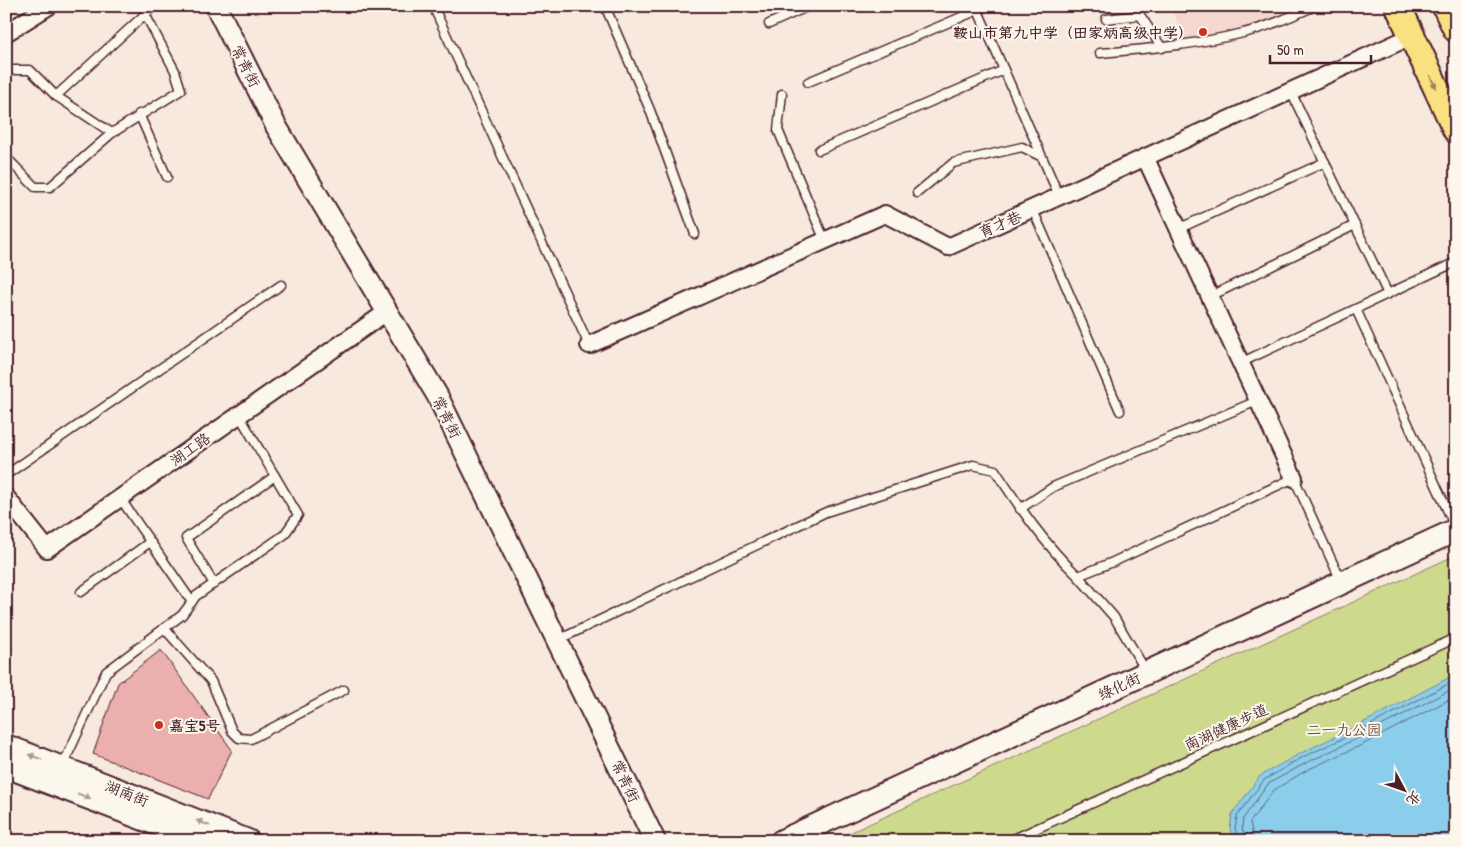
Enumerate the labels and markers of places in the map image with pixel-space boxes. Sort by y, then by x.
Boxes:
place label: 鞍山市第九中学（田家炳高级中学） [953,22,1193,43]
marker: 鞍山市第九中学（田家炳高级中学） [1197,26,1209,38]
place label: 嘉宝5号 [169,715,220,736]
marker: 嘉宝5号 [153,719,165,731]

